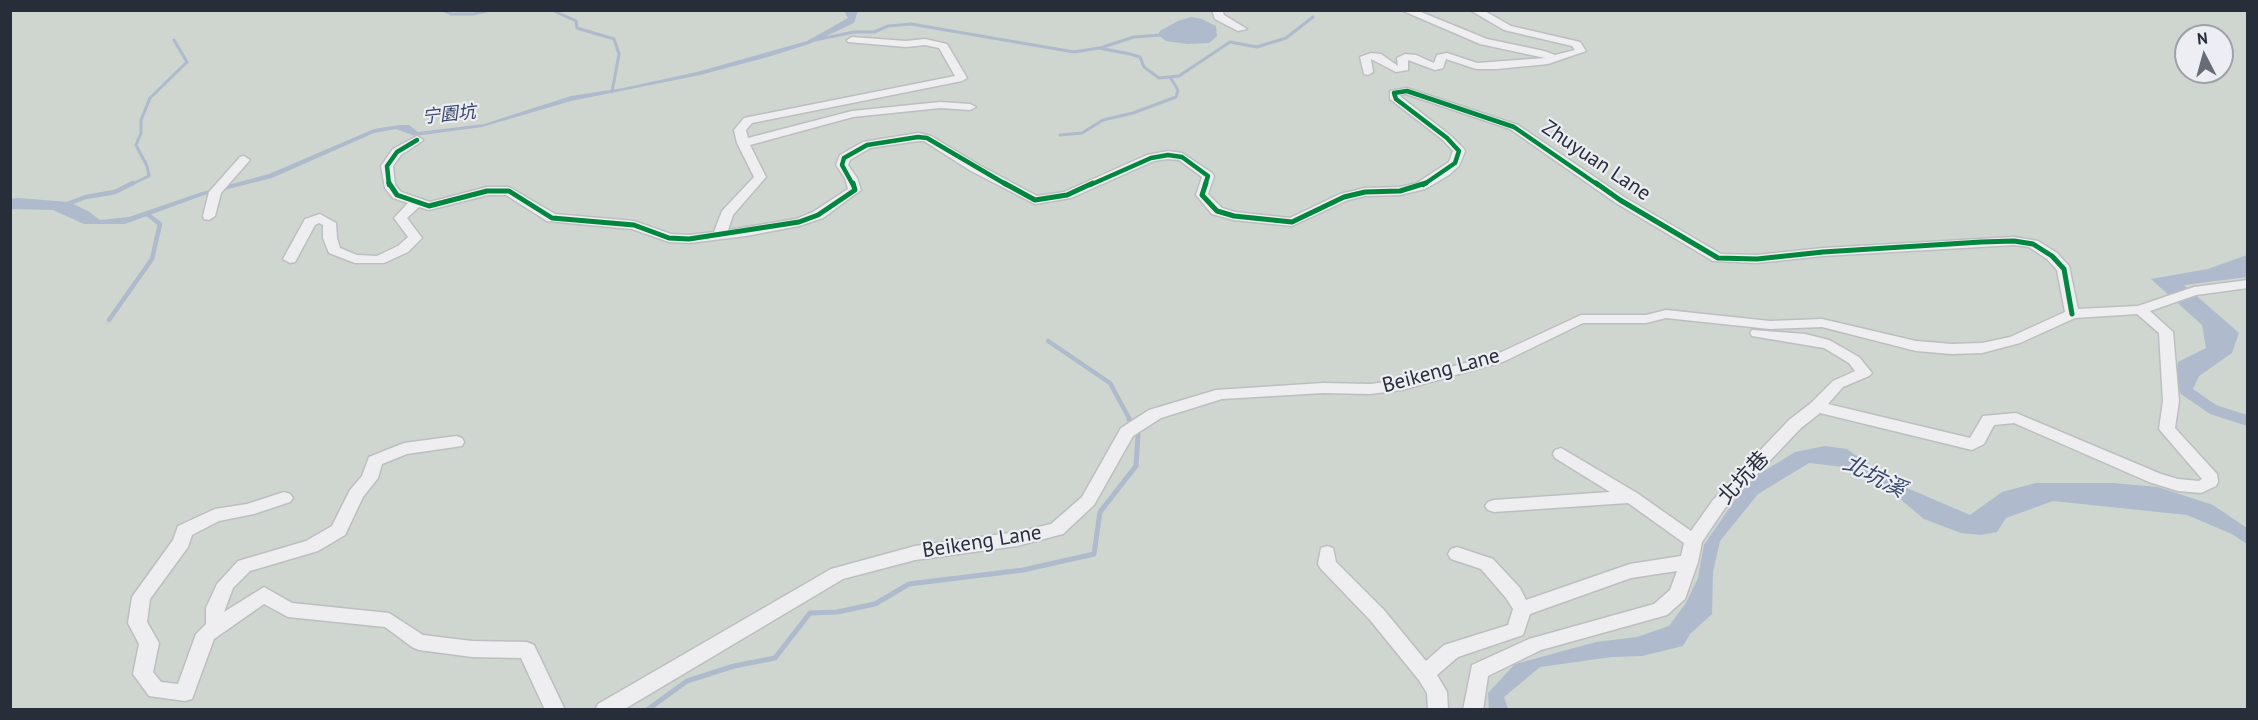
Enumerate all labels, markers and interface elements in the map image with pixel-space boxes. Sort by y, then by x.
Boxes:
north arrow [2174,24,2234,84]
text: N [2196,28,2209,49]
water label: 宁園坑 [421,101,477,129]
street label: Zhuyuan Lane [1537,115,1655,207]
street label: Beikeng Lane [1380,343,1502,399]
street label: 北坑巷 [1713,446,1775,510]
water label: 北坑溪 [1839,450,1909,504]
street label: Beikeng Lane [921,520,1043,564]

